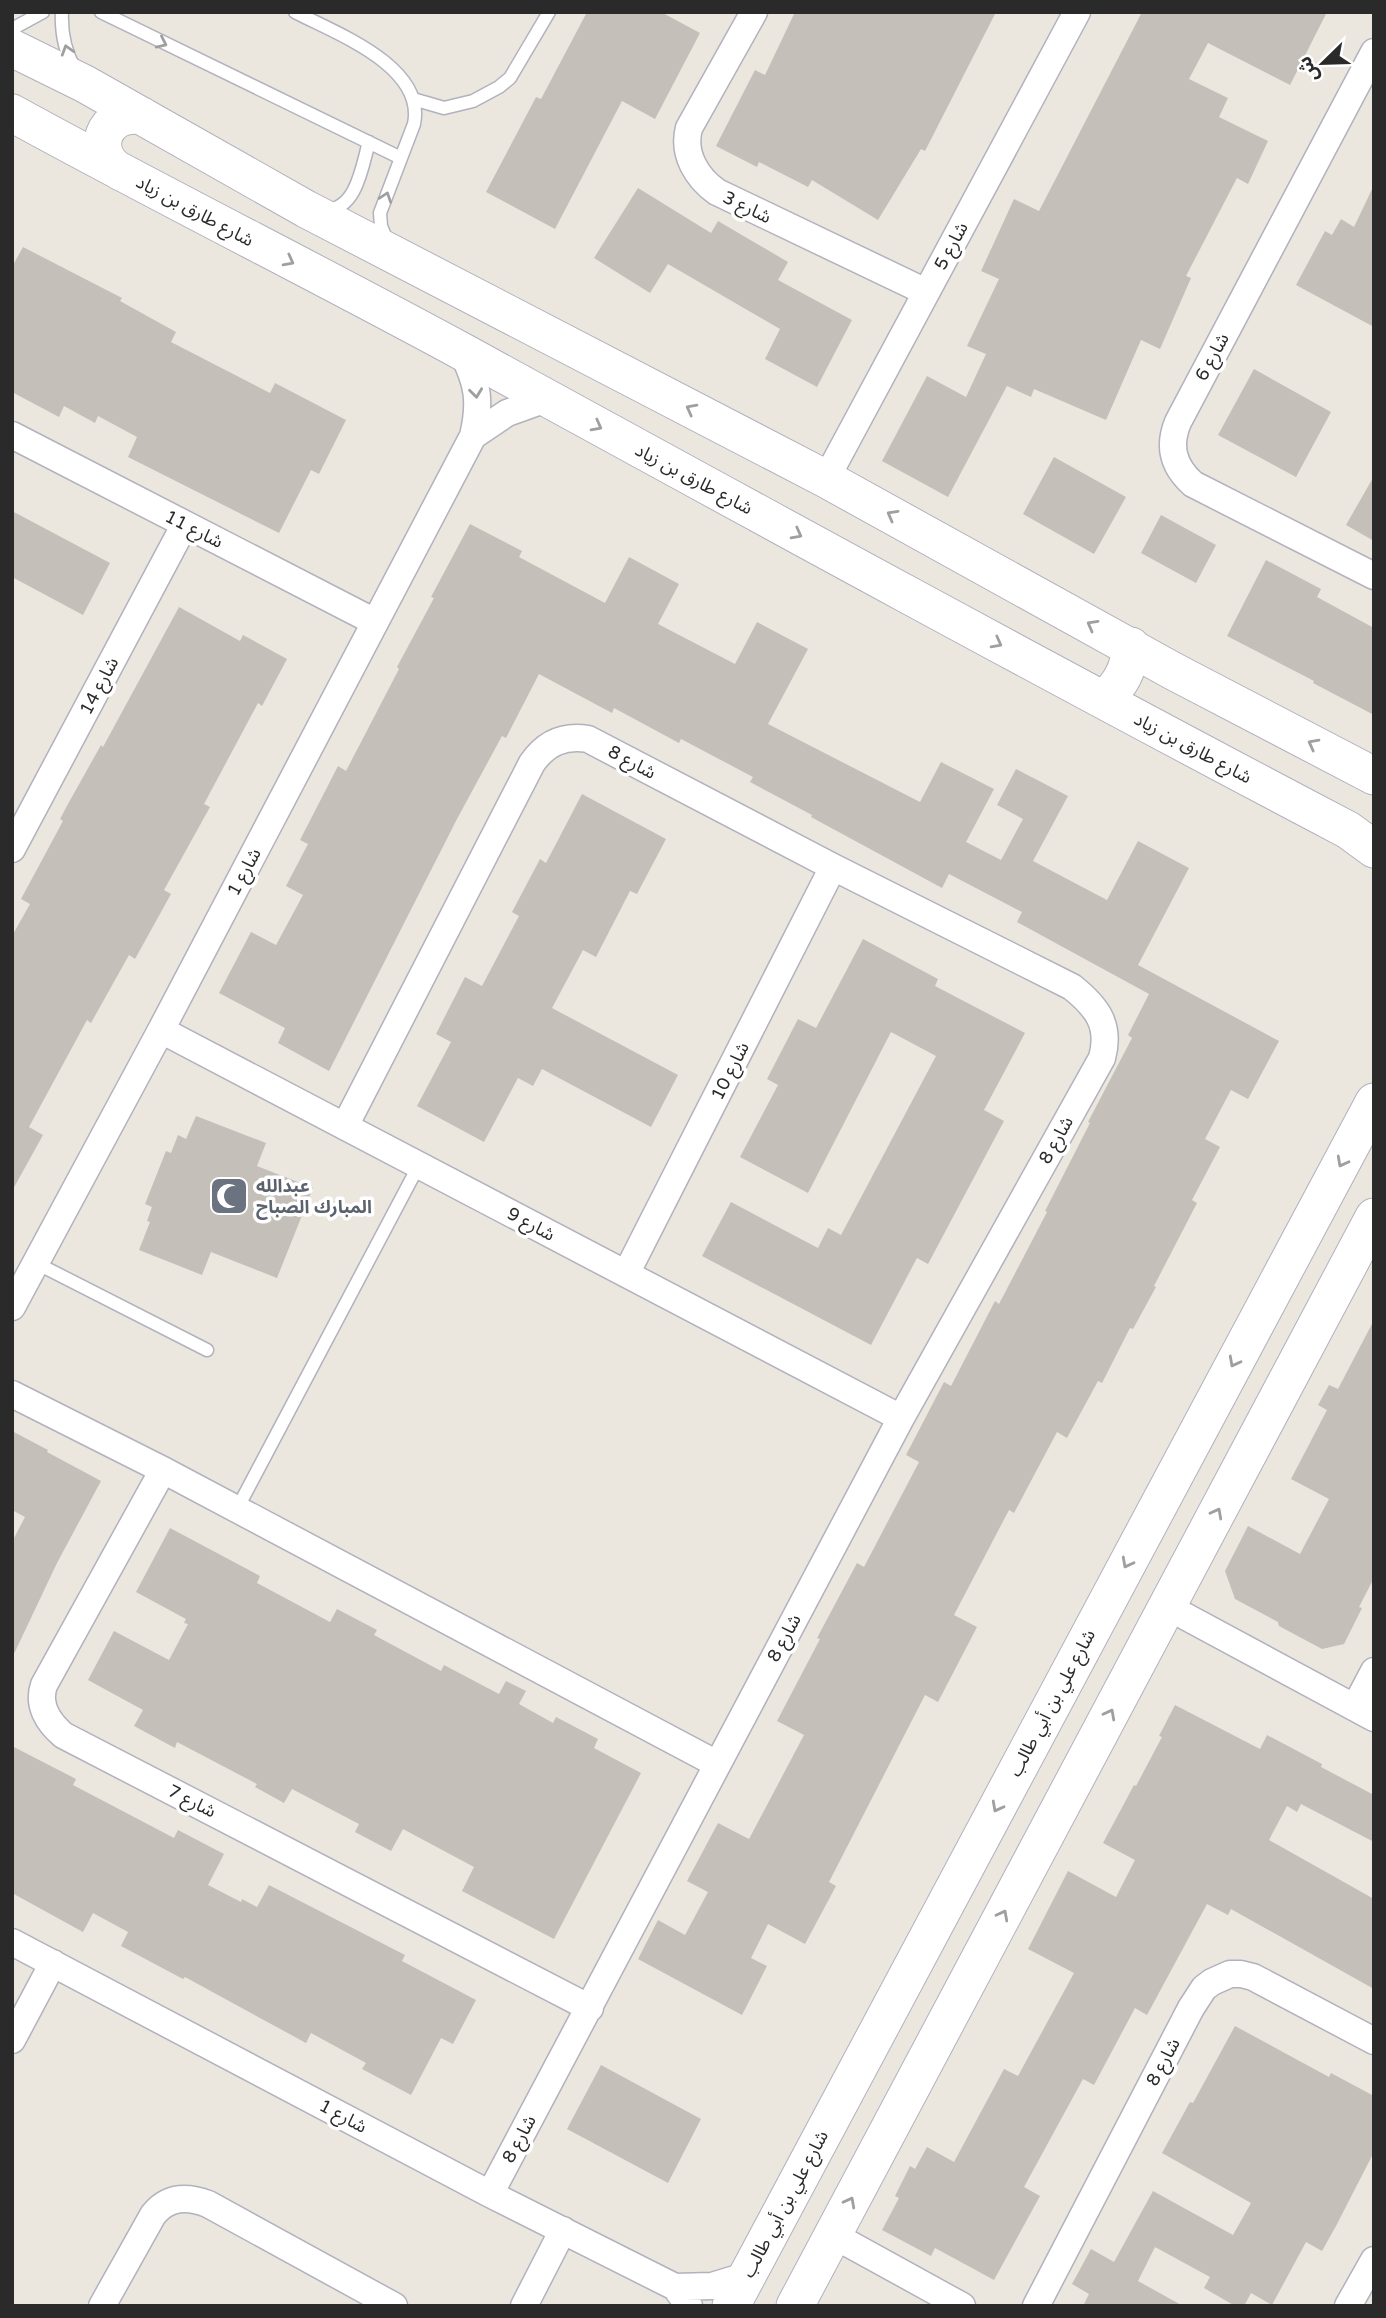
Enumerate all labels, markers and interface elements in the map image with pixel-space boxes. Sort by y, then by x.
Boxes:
north arrow [1288,28,1358,98]
one-way arrow [155,35,167,49]
one-way arrow [61,45,76,57]
text: ش [1293,53,1323,86]
street label: شارع طارق بن زياد [131,171,257,254]
street label: شارع 3 [718,186,775,231]
one-way arrow [378,191,392,203]
street label: شارع 5 [929,218,975,275]
one-way arrow [281,252,294,266]
street label: شارع 6 [1190,329,1236,386]
one-way arrow [469,387,484,399]
one-way arrow [686,404,698,417]
one-way arrow [590,418,602,431]
street label: شارع طارق بن زياد [630,439,756,522]
street label: شارع 11 [160,505,227,556]
one-way arrow [887,510,899,524]
one-way arrow [790,526,802,540]
one-way arrow [1086,620,1099,633]
one-way arrow [990,634,1002,648]
street label: شارع 14 [75,653,126,720]
street label: شارع طارق بن زياد [1129,708,1255,791]
one-way arrow [1308,739,1321,753]
street label: شارع 8 [603,740,660,786]
street label: شارع 1 [222,844,268,901]
street label: شارع 10 [706,1038,757,1105]
street label: شارع 8 [1034,1112,1081,1169]
one-way arrow [1336,1155,1350,1167]
mosque icon: عبدالله المبارك الصباح [208,1175,250,1217]
place label: عبدالله المبارك الصباح [256,1175,372,1220]
street label: شارع 9 [502,1202,559,1248]
one-way arrow [1229,1355,1243,1368]
one-way arrow [1209,1508,1223,1521]
one-way arrow [1122,1556,1135,1568]
street label: شارع 8 [762,1610,808,1667]
street label: شارع علي بن أبي طالب [1004,1625,1103,1782]
one-way arrow [1102,1709,1116,1721]
street label: شارع 7 [163,1780,220,1825]
one-way arrow [991,1800,1005,1812]
one-way arrow [995,1909,1008,1922]
street label: شارع 8 [1141,2034,1187,2091]
street label: شارع 1 [314,2094,371,2140]
street label: شارع 8 [497,2111,543,2168]
street label: شارع علي بن أبي طالب [737,2126,836,2283]
one-way arrow [842,2197,855,2209]

